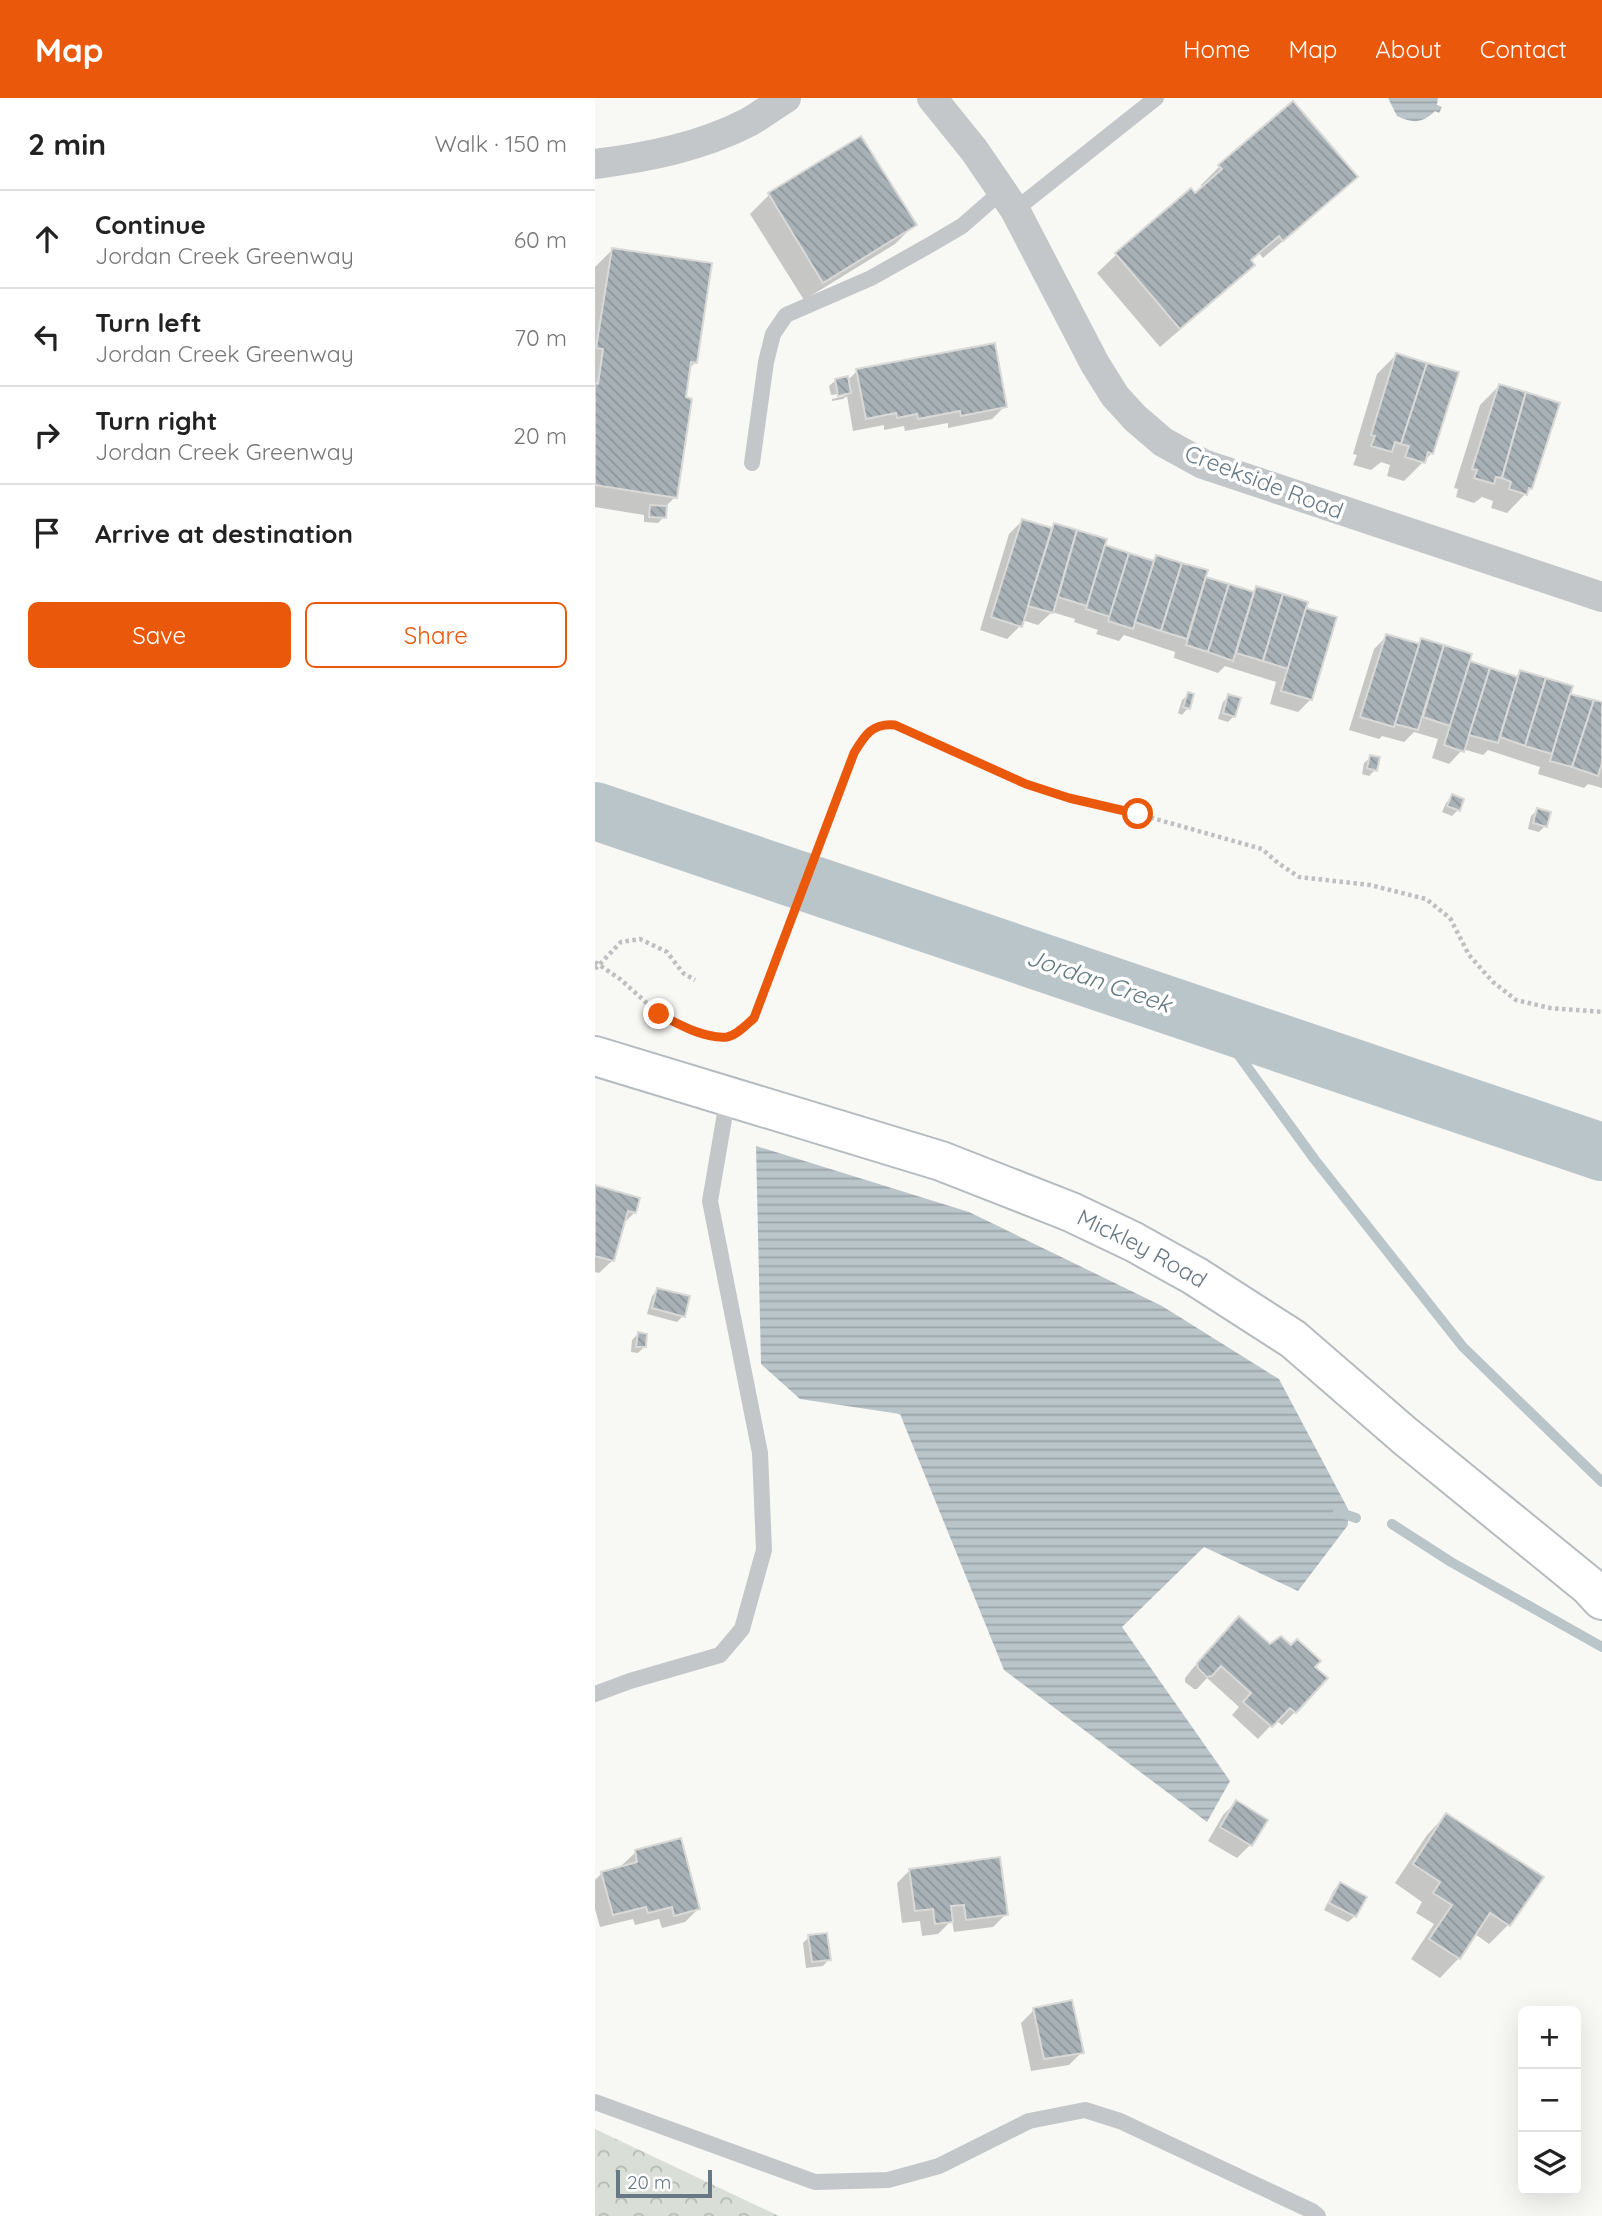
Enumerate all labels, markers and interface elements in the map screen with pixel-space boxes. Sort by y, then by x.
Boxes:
text: Map [35,29,103,70]
text: Home [1183,34,1250,64]
text: Map [1288,34,1337,64]
text: About [1375,34,1442,64]
text: Contact [1480,34,1567,64]
text: 2 min [28,125,106,163]
text: Walk · 150 m [434,129,567,158]
text: Continue [95,208,206,241]
icon: ahead [28,220,66,258]
text: 60 m [514,225,567,254]
text: Jordan Creek Greenway [95,241,354,270]
text: Turn left [95,306,202,339]
icon: left [28,318,66,356]
text: 70 m [514,323,567,352]
text: Jordan Creek Greenway [95,339,354,368]
text: Turn right [95,404,217,437]
icon: right [28,416,66,454]
text: 20 m [513,421,567,450]
text: Jordan Creek Greenway [95,437,354,466]
street label: Creekside Road [1181,438,1348,525]
icon: arrive [28,514,66,552]
text: Arrive at destination [95,517,353,550]
button: Save [28,602,291,668]
button: Share [305,602,567,668]
route start [1122,798,1153,829]
water label: Jordan Creek [1023,941,1178,1019]
route end [643,998,674,1029]
street label: Mickley Road [1073,1202,1213,1294]
map controls [1518,2006,1581,2195]
button: + [1518,2006,1581,2069]
button: − [1518,2069,1581,2132]
button: layers [1518,2132,1581,2195]
scale bar [616,2167,712,2199]
text: 20 m [627,2170,671,2194]

